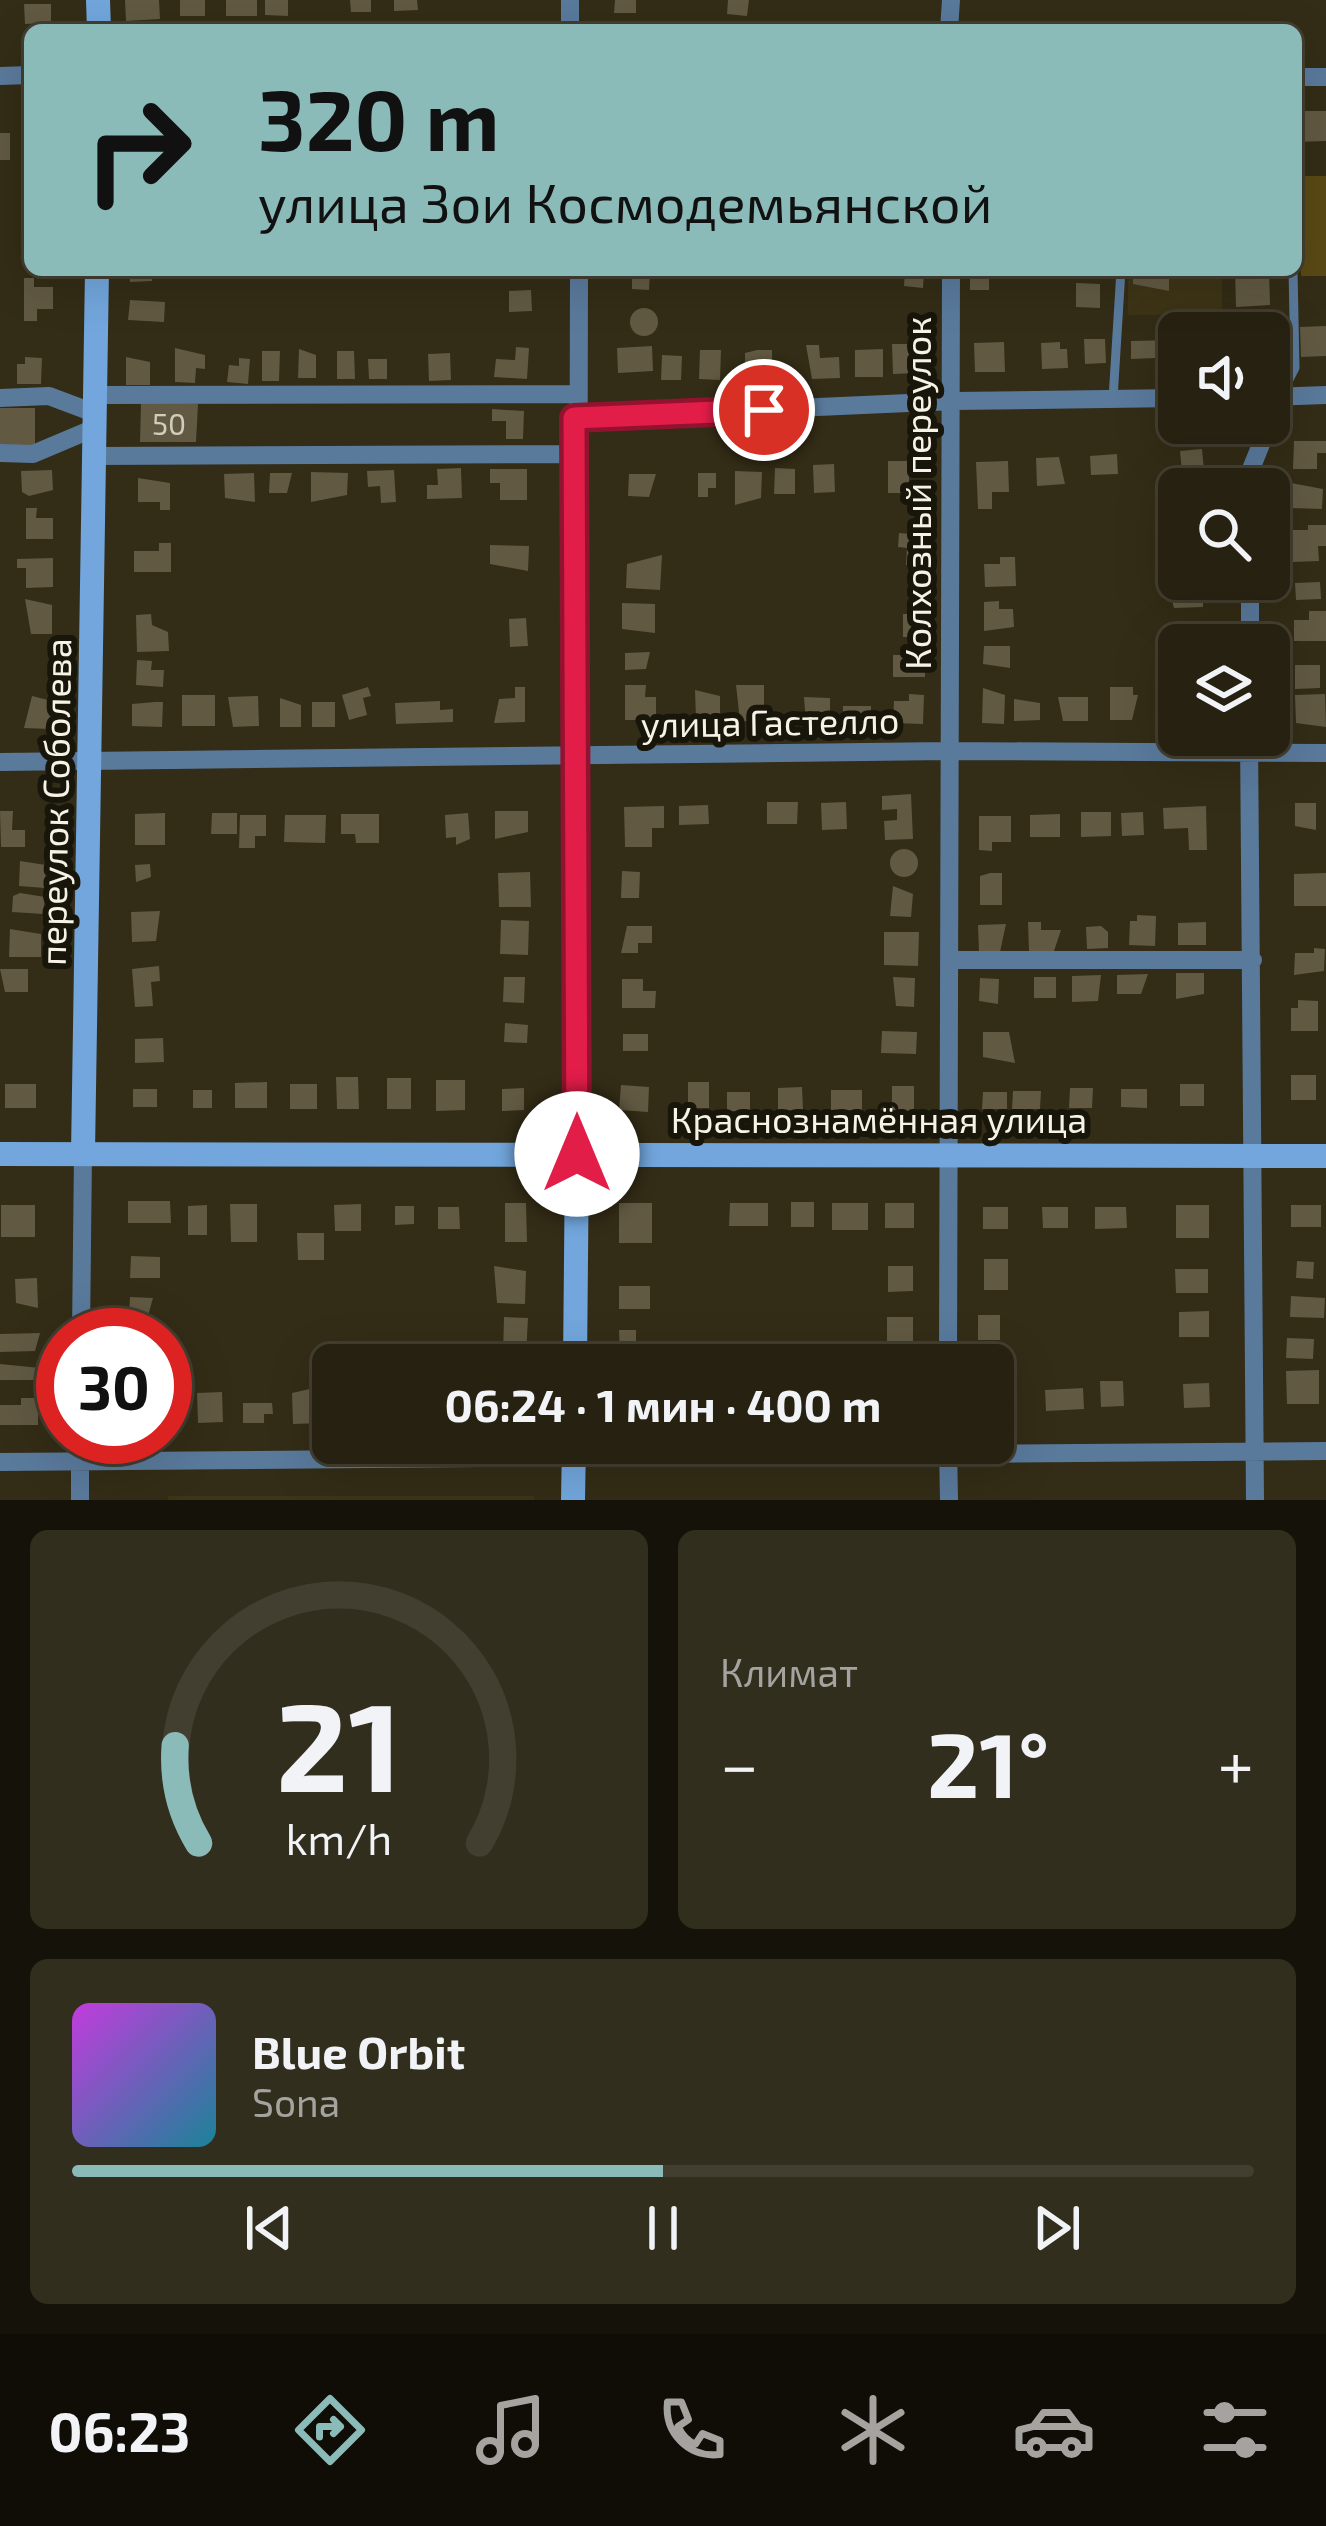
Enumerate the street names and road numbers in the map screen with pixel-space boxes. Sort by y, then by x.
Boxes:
street label: Колхозный переулок [895,316,939,670]
street label: переулок Соболева [30,638,79,966]
street label: улица Гастелло [640,697,900,746]
street label: Краснознамённая улица [671,1097,1087,1141]

